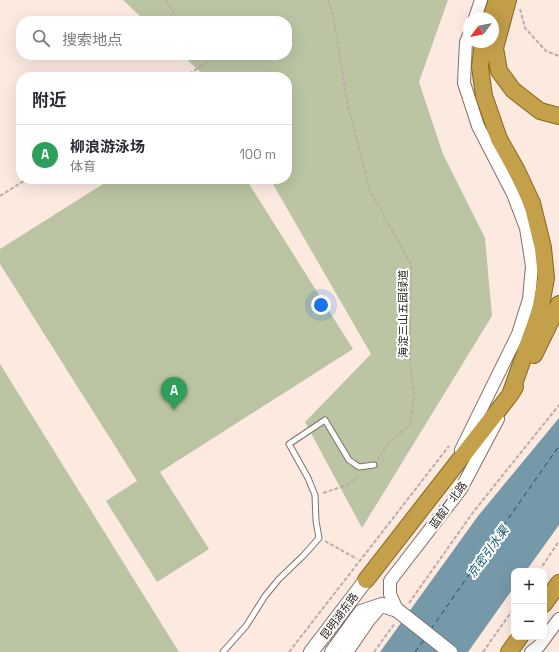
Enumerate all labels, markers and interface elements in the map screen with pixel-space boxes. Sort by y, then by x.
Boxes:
north arrow [463,12,499,48]
search box [16,16,292,60]
icon: search [30,27,52,49]
text: 搜索地点 [62,30,122,49]
text: 附近 [32,89,66,111]
text: 柳浪游泳场 [70,137,145,156]
text: A [41,146,49,163]
text: 100 m [239,146,276,163]
text: 体育 [70,158,96,175]
street label: 海淀三山五园绿道 [396,270,410,358]
your location [311,295,331,315]
pin: A [161,377,187,410]
street label: 蓝靛厂北路 [426,479,470,531]
water label: 京密引水渠 [464,521,513,581]
map controls [511,568,547,640]
button: + [511,568,547,604]
street label: 昆明湖东路 [317,590,361,642]
button: − [511,604,547,640]

